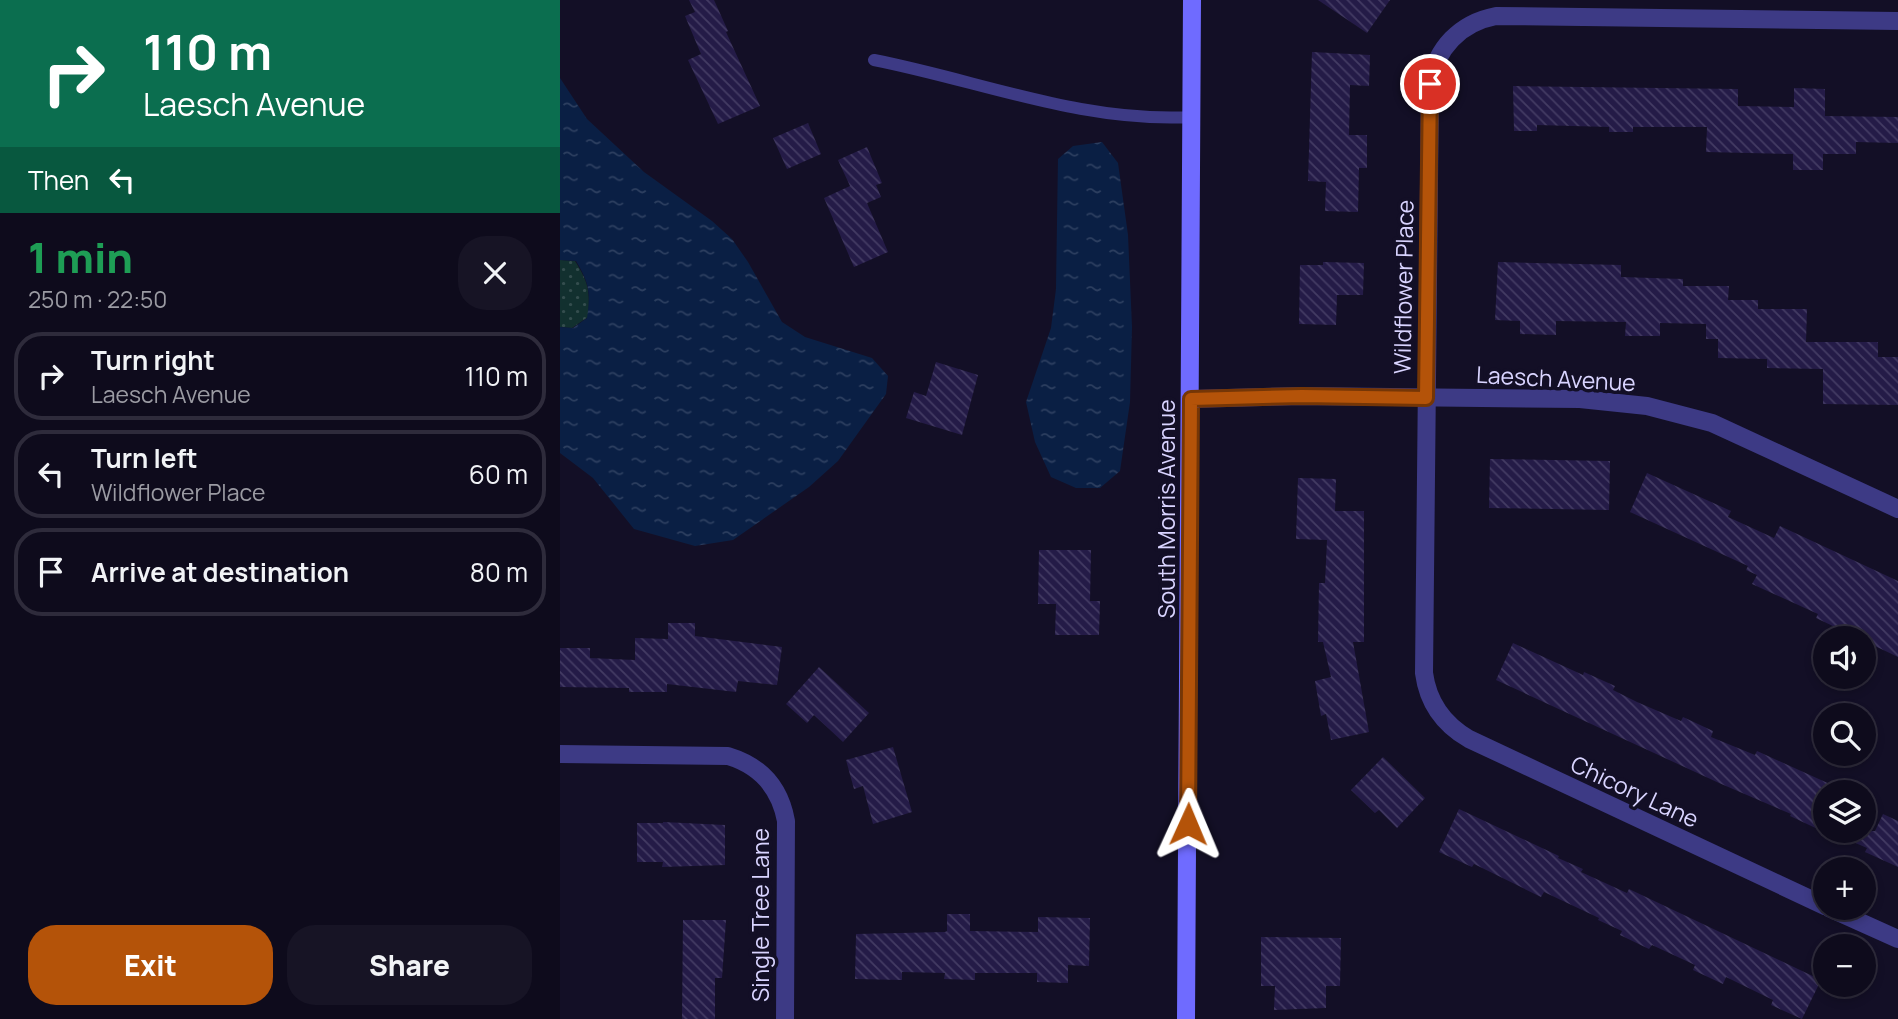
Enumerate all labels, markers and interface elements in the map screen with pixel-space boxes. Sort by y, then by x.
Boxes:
text: 110 m [143,18,272,85]
icon: right [28,28,119,119]
pin [1400,54,1460,114]
icon: arrive [1411,65,1449,103]
text: Laesch Avenue [143,82,365,126]
icon: left [103,161,141,199]
text: Then [28,162,89,198]
street label: Wildflower Place [1385,200,1421,374]
text: 1 min [28,228,133,286]
button: close [458,236,532,310]
text: 250 m · 22:50 [28,283,167,315]
text: Turn right [91,342,215,378]
icon: right [32,357,70,395]
text: 110 m [465,358,528,394]
street label: Laesch Avenue [1475,358,1637,398]
text: Laesch Avenue [91,378,251,410]
street label: South Morris Avenue [1150,399,1182,619]
text: Turn left [91,440,198,476]
icon: left [32,455,70,493]
text: 60 m [469,456,528,492]
text: Wildflower Place [91,476,265,508]
icon: arrive [32,553,70,591]
text: Arrive at destination [91,554,349,590]
text: 80 m [470,554,528,590]
map controls [1813,626,1876,997]
button: sound [1813,626,1876,689]
button: search [1813,703,1876,766]
street label: Chicory Lane [1566,747,1704,835]
button: layers [1813,780,1876,843]
position arrow [1151,787,1225,861]
street label: Single Tree Lane [744,828,776,1002]
button: + [1813,857,1876,920]
button: Exit [28,925,273,1005]
button: Share [287,925,532,1005]
button: − [1813,934,1876,997]

